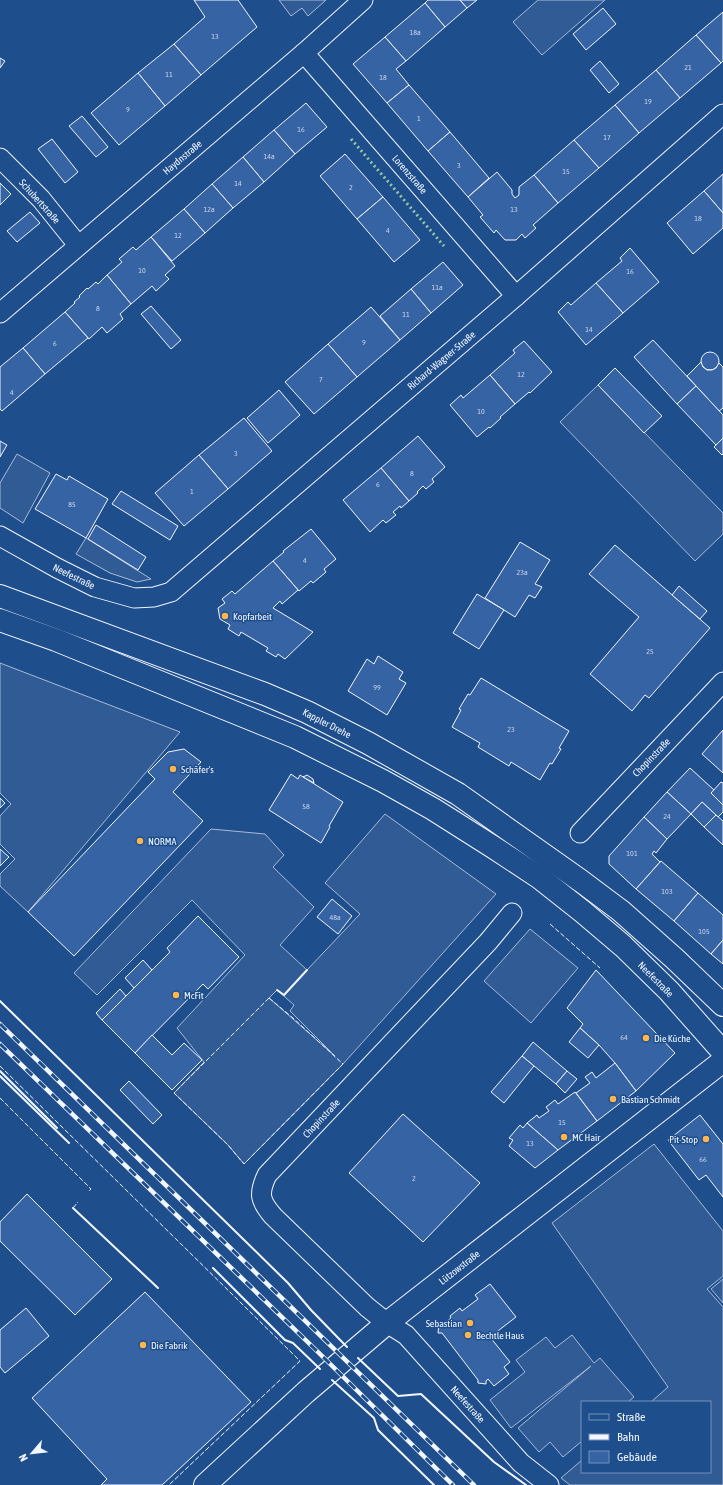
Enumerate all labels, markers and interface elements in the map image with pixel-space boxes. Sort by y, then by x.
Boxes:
house number: 18a [409,28,421,37]
house number: 13 [211,32,219,41]
house number: 21 [684,63,692,72]
house number: 11 [165,70,173,79]
house number: 18 [379,73,387,82]
house number: 19 [644,97,652,106]
house number: 9 [126,105,130,114]
house number: 1 [417,114,421,123]
house number: 16 [297,125,305,134]
house number: 17 [603,133,611,142]
street label: Haydnstraße [161,138,204,177]
house number: 14a [263,152,275,161]
street label: Lorenzstraße [390,153,430,196]
house number: 3 [457,161,461,170]
house number: 15 [562,167,570,176]
street label: Schubertstraße [17,177,63,226]
house number: 14 [234,179,242,188]
house number: 2 [349,183,353,192]
house number: 12a [203,205,215,214]
house number: 13 [510,205,518,214]
house number: 18 [694,214,702,223]
house number: 4 [386,226,390,235]
house number: 12 [174,231,182,240]
house number: 10 [138,266,146,275]
house number: 16 [626,267,634,276]
house number: 11a [431,283,443,292]
house number: 8 [96,304,100,313]
house number: 11 [402,310,410,319]
house number: 14 [585,325,593,334]
street label: Richard-Wagner-Straße [405,329,478,392]
house number: 9 [362,338,366,347]
house number: 6 [53,339,57,348]
house number: 12 [517,370,525,379]
house number: 7 [319,375,323,384]
house number: 4 [10,388,14,397]
house number: 10 [477,407,485,416]
house number: 3 [234,449,238,458]
house number: 8 [410,469,414,478]
house number: 6 [376,480,380,489]
house number: 1 [190,487,194,496]
house number: 85 [68,500,76,509]
house number: 4 [303,556,307,565]
street label: Neefestraße [51,562,97,592]
house number: 23a [516,568,528,577]
marker: Kopfarbeit [220,611,230,621]
place label: Kopfarbeit [233,611,272,622]
house number: 25 [646,647,654,656]
house number: 99 [373,683,381,692]
street label: Kappler Drehe [301,707,353,741]
house number: 23 [507,725,515,734]
street label: Chopinstraße [630,736,673,779]
marker: Schäfer's [168,764,178,774]
place label: Schäfer's [181,764,214,775]
house number: 58 [302,802,310,811]
house number: 24 [663,812,671,821]
marker: NORMA [135,836,145,846]
place label: NORMA [148,836,176,847]
house number: 101 [626,849,638,858]
house number: 103 [661,887,673,896]
house number: 48a [329,913,341,922]
house number: 105 [698,927,710,936]
street label: Neefestraße [636,959,676,1000]
marker: McFit [171,990,181,1000]
place label: McFit [184,990,204,1001]
house number: 64 [620,1033,628,1042]
marker: Die Küche [641,1033,651,1043]
place label: Die Küche [654,1033,691,1044]
marker: Bastian Schmidt [608,1094,618,1104]
place label: Bastian Schmidt [621,1094,680,1105]
street label: Chopinstraße [301,1096,342,1140]
house number: 15 [558,1118,566,1127]
marker: MC Hair [559,1132,569,1142]
place label: MC Hair [572,1132,601,1143]
place label: Pit-Stop [669,1134,698,1145]
marker: Pit-Stop [701,1134,711,1144]
house number: 13 [526,1139,534,1148]
house number: 66 [699,1155,707,1164]
house number: 2 [412,1174,416,1183]
street label: Lützowstraße [437,1248,482,1287]
place label: Sebastian [426,1318,462,1329]
marker: Sebastian [465,1318,475,1328]
marker: Bechtle Haus [463,1330,473,1340]
place label: Bechtle Haus [476,1330,524,1341]
marker: Die Fabrik [138,1340,148,1350]
place label: Die Fabrik [151,1340,188,1351]
street label: Neefestraße [448,1384,487,1425]
legend [581,1401,711,1473]
text: Straße [617,1410,645,1424]
text: Bahn [617,1430,640,1444]
north arrow [12,1433,52,1473]
text: Gebäude [617,1450,657,1464]
text: N [16,1452,30,1463]

